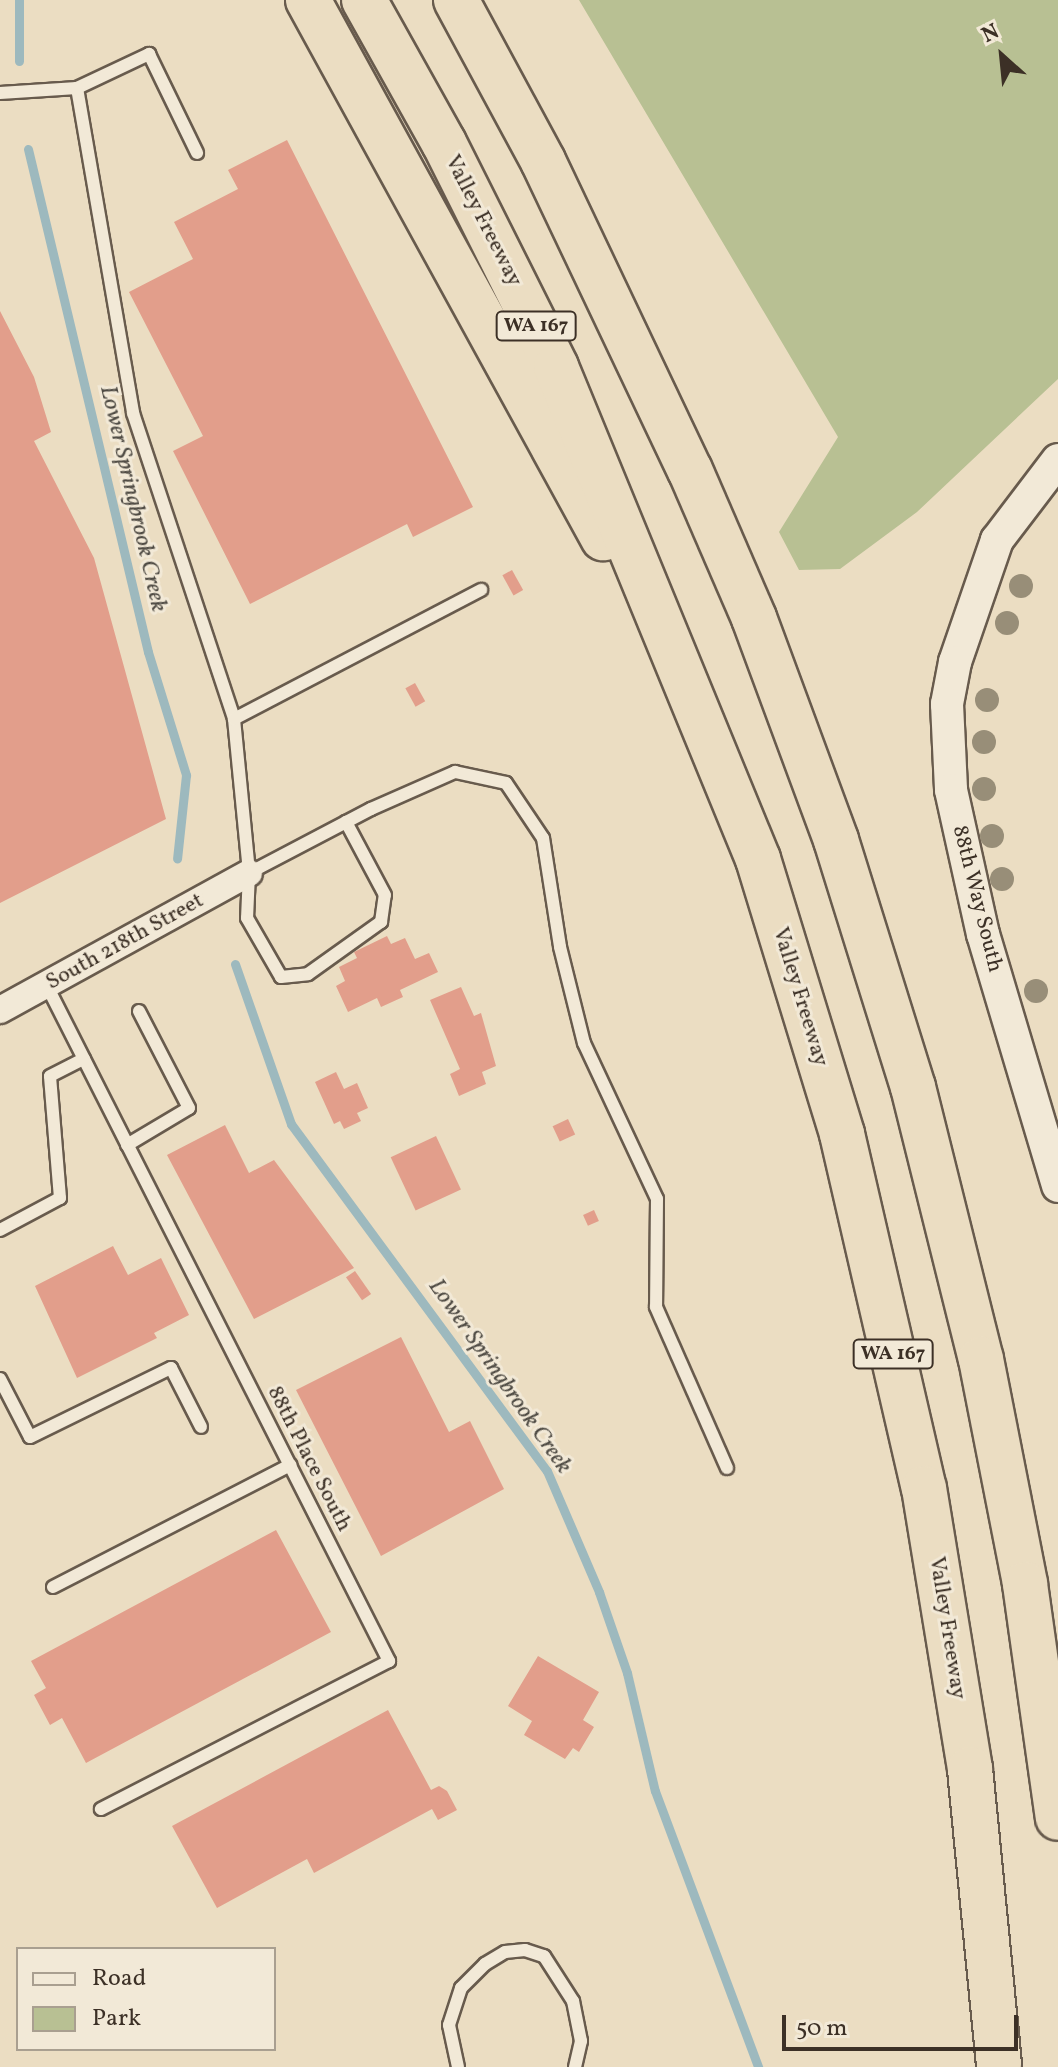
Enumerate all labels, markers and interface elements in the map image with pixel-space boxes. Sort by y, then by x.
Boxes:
north arrow [962,16,1042,96]
text: N [977,17,1005,52]
street label: Valley Freeway [438,151,528,291]
road number: WA 167 [494,310,578,342]
water label: Lower Springbrook Creek [92,383,172,615]
street label: 88th Way South [946,822,1008,976]
street label: South 218th Street [42,888,208,996]
street label: Valley Freeway [766,924,834,1070]
water label: Lower Springbrook Creek [421,1274,577,1480]
road number: WA 167 [851,1338,935,1370]
street label: 88th Place South [261,1382,357,1536]
street label: Valley Freeway [923,1555,971,1701]
legend [16,1947,276,2051]
text: Road [92,1962,146,1996]
scale bar [786,1999,1022,2049]
text: Park [92,2002,141,2036]
text: 50 m [796,2012,848,2046]

